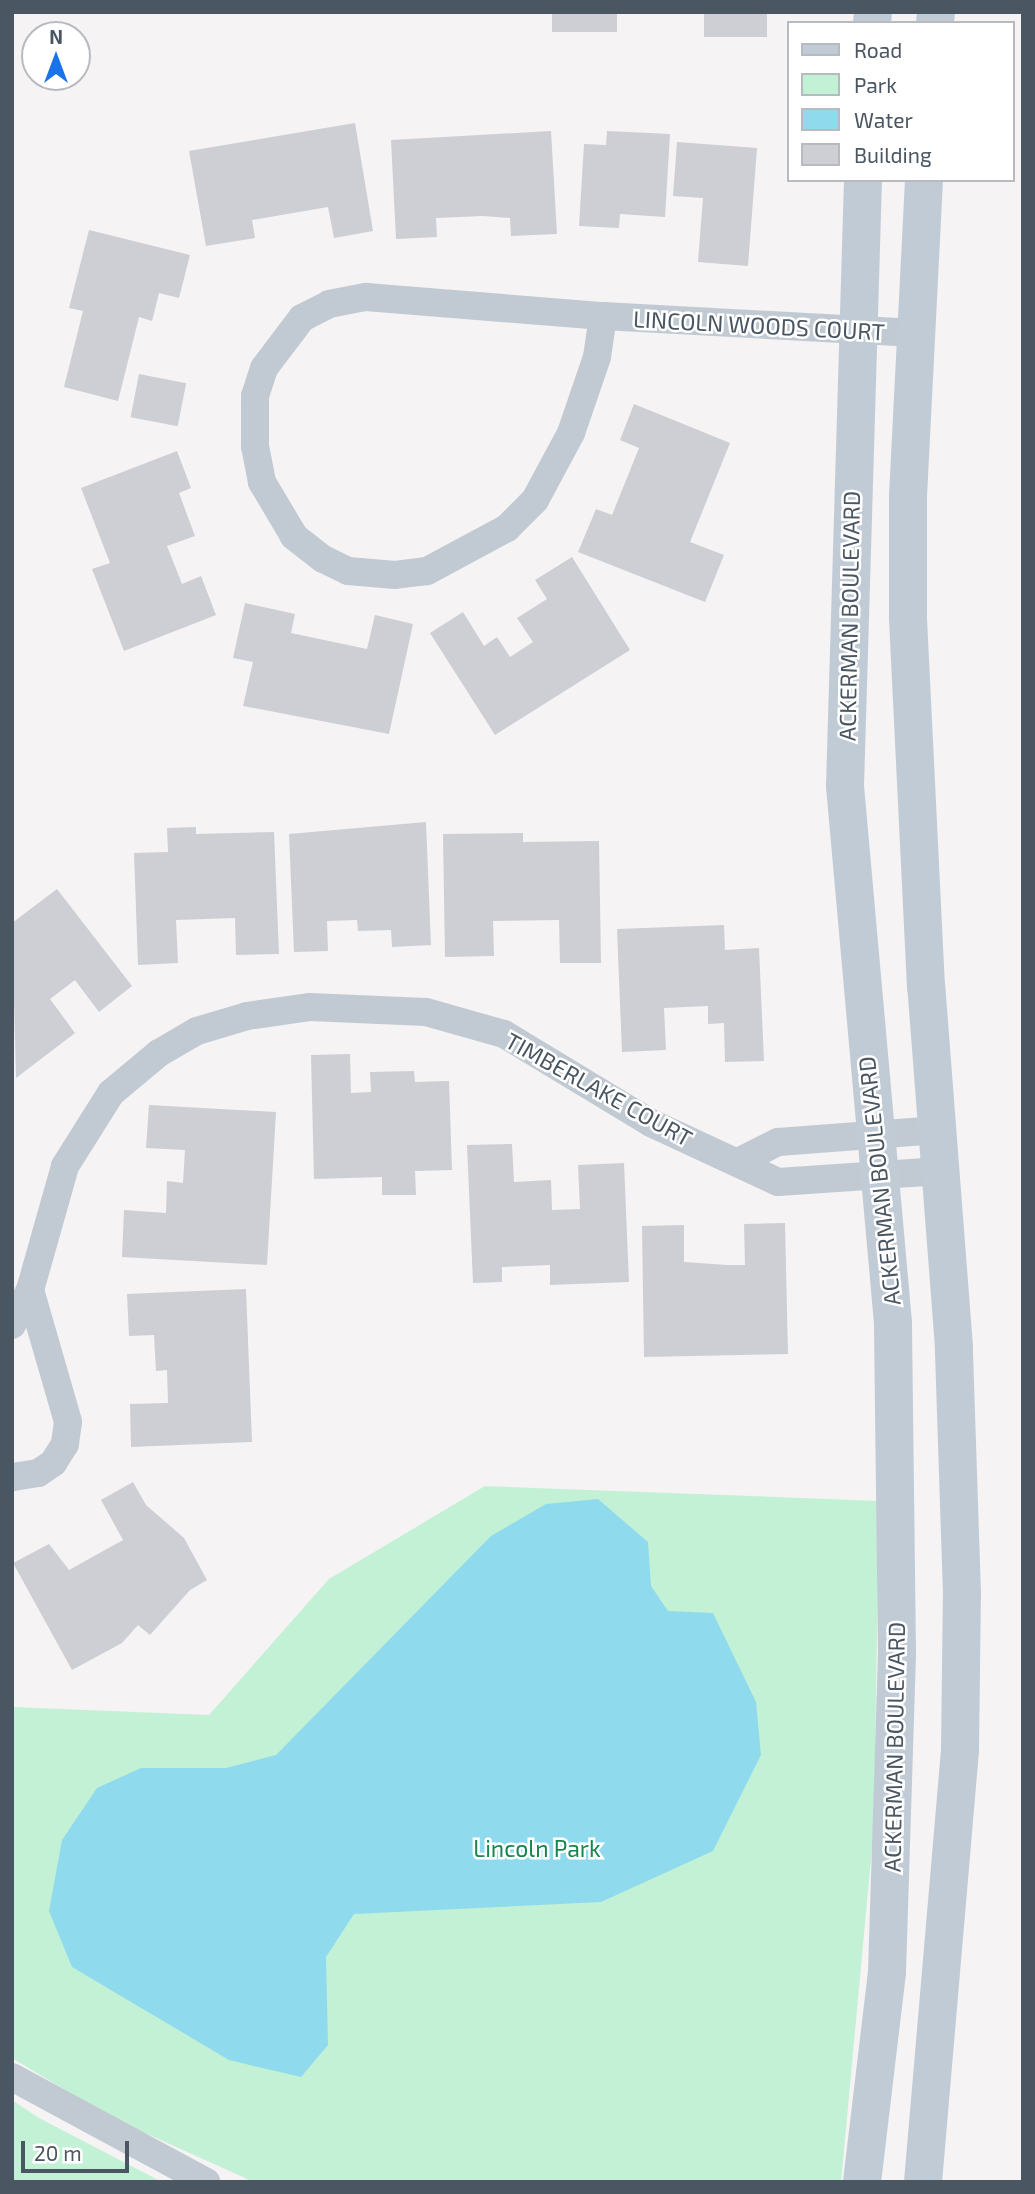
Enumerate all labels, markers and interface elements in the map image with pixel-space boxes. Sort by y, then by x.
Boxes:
north arrow [21,21,91,91]
legend [786,21,1014,182]
text: N [49,25,63,48]
text: Road [854,37,902,62]
text: Park [854,72,897,97]
text: Water [854,107,913,132]
text: Building [854,142,932,167]
street label: LINCOLN WOODS COURT [632,305,886,345]
street label: ACKERMAN BOULEVARD [833,491,865,741]
street label: TIMBERLAKE COURT [501,1026,697,1152]
street label: ACKERMAN BOULEVARD [852,1055,906,1307]
street label: ACKERMAN BOULEVARD [878,1622,910,1872]
park label: Lincoln Park [473,1834,601,1862]
scale bar [24,2128,133,2172]
text: 20 m [34,2140,82,2165]

